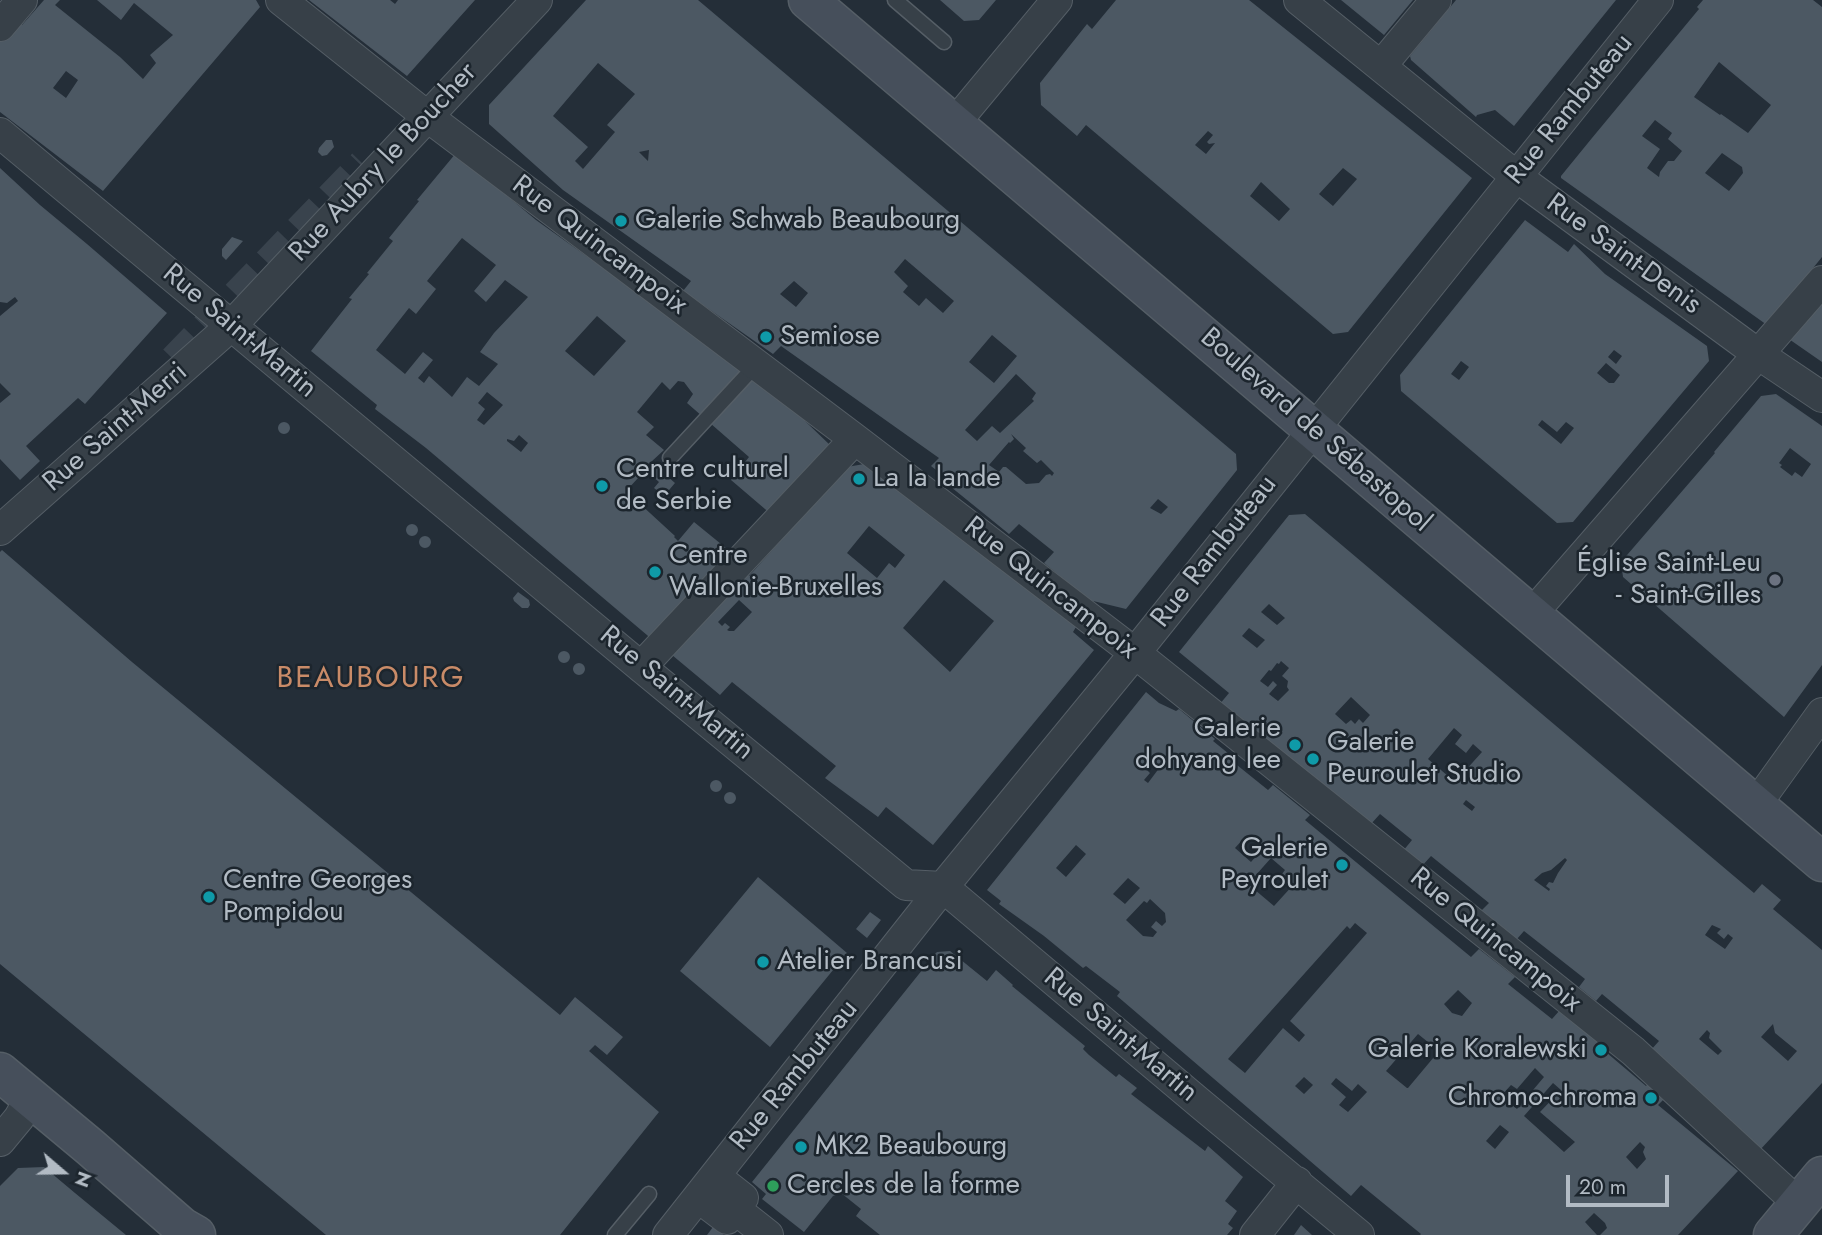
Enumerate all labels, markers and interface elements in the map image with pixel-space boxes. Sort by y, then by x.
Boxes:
street label: Rue Rambuteau [1499,28,1641,192]
street label: Rue Aubry le Boucher [283,56,485,270]
street label: Rue Quincampoix [505,169,693,323]
street label: Rue Saint-Denis [1539,188,1707,322]
place label: Galerie Schwab Beaubourg [635,204,960,238]
marker: Galerie Schwab Beaubourg [613,213,629,229]
street label: Rue Saint-Martin [155,258,323,406]
place label: Semiose [780,320,880,354]
street label: Boulevard de Sébastopol [1193,322,1437,540]
marker: Semiose [758,329,774,345]
street label: Rue Saint-Merri [37,356,195,500]
place label: Centre culturel de Serbie [616,453,789,519]
place label: La la lande [873,462,1001,496]
street label: Rue Rambuteau [1145,469,1285,635]
marker: La la lande [851,471,867,487]
marker: Centre culturel de Serbie [594,478,610,494]
street label: Rue Quincampoix [957,511,1143,667]
place label: Centre Wallonie-Bruxelles [669,539,882,605]
place label: Église Saint-Leu - Saint-Gilles [1577,547,1761,613]
marker: Centre Wallonie-Bruxelles [647,564,663,580]
marker: Église Saint-Leu - Saint-Gilles [1767,572,1783,588]
street label: Rue Saint-Martin [592,620,760,768]
district label: BEAUBOURG [278,662,464,698]
place label: Galerie dohyang lee [1135,712,1281,778]
place label: Galerie Peuroulet Studio [1327,726,1521,792]
marker: Galerie dohyang lee [1287,737,1303,753]
marker: Galerie Peuroulet Studio [1305,751,1321,767]
place label: Galerie Peyroulet [1220,832,1328,898]
marker: Galerie Peyroulet [1334,857,1350,873]
street label: Rue Quincampoix [1402,862,1588,1020]
place label: Centre Georges Pompidou [223,864,412,930]
marker: Centre Georges Pompidou [201,889,217,905]
place label: Atelier Brancusi [777,945,963,979]
marker: Atelier Brancusi [755,954,771,970]
street label: Rue Saint-Martin [1036,962,1204,1110]
street label: Rue Rambuteau [724,994,866,1158]
place label: Galerie Koralewski [1368,1033,1587,1067]
marker: Galerie Koralewski [1593,1042,1609,1058]
place label: Chromo-chroma [1448,1081,1637,1115]
marker: Chromo-chroma [1643,1090,1659,1106]
place label: MK2 Beaubourg [815,1130,1007,1164]
north arrow [28,1137,98,1207]
marker: MK2 Beaubourg [793,1139,809,1155]
scale bar [1570,1162,1673,1206]
text: N [68,1168,98,1191]
place label: Cercles de la forme [787,1169,1020,1203]
text: 20 m [1579,1172,1626,1202]
marker: Cercles de la forme [765,1178,781,1194]

